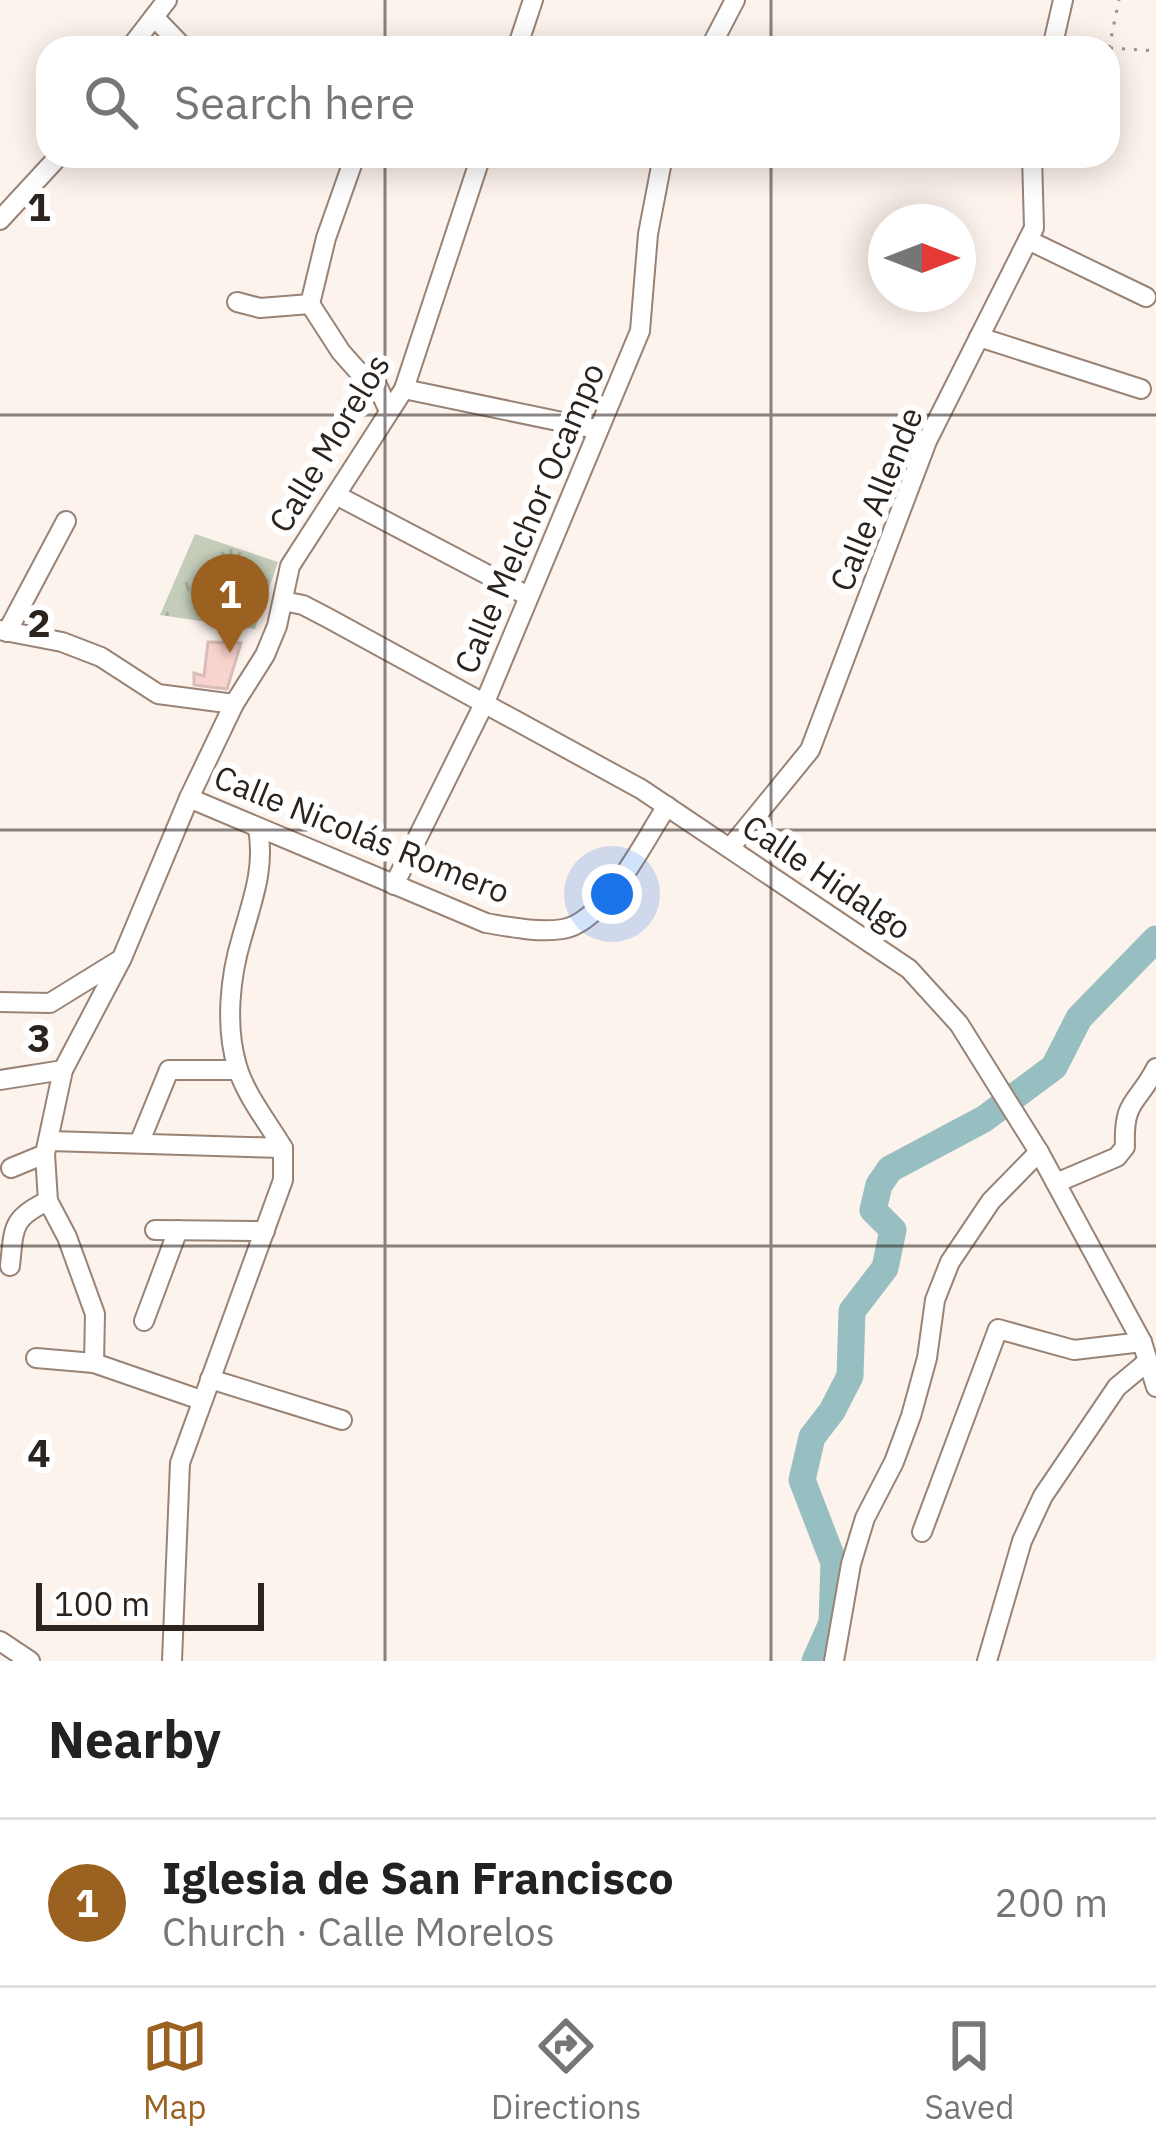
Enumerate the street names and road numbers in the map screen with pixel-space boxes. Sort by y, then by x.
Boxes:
street label: Calle Morelos [258,346,399,540]
street label: Calle Melchor Ocampo [444,356,613,680]
street label: Calle Allende [819,400,932,597]
street label: Calle Nicolás Romero [208,755,516,913]
street label: Calle Hidalgo [734,804,920,949]

